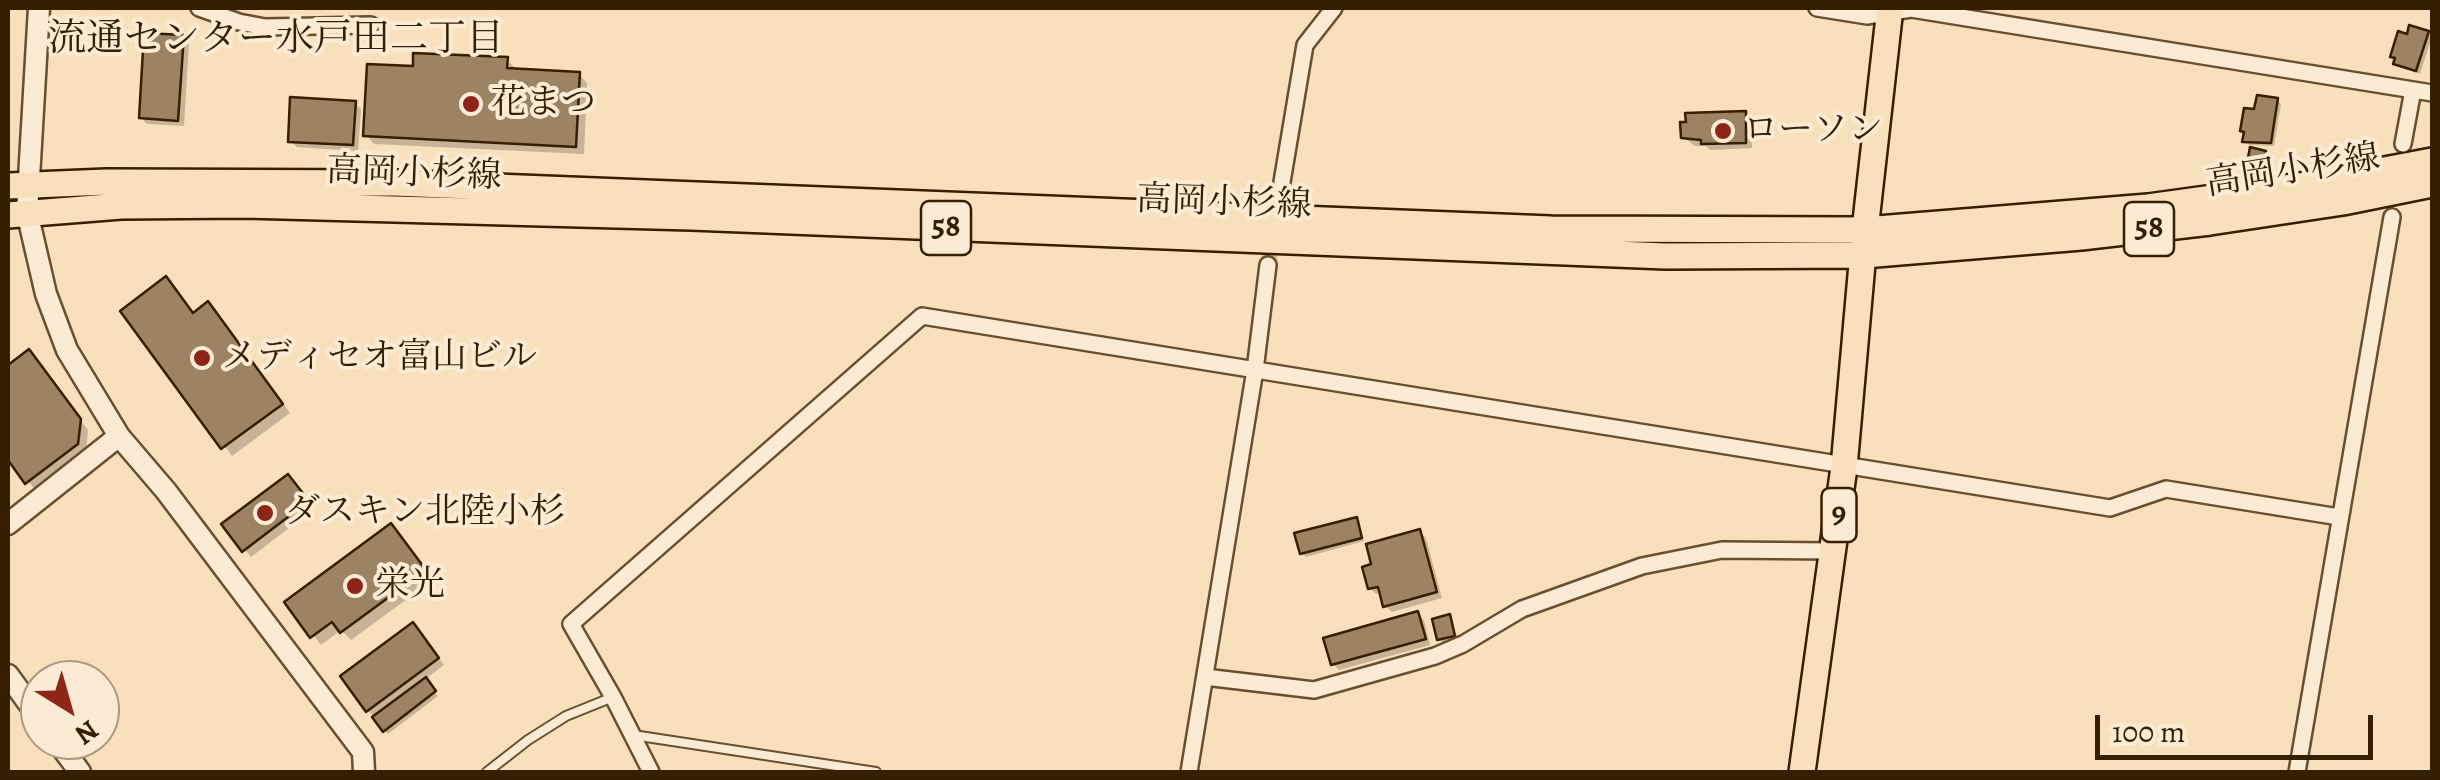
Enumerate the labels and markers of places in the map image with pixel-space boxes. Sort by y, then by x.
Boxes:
place label: 花まつ [491,83,596,125]
marker: 花まつ [460,93,482,115]
place label: ローソン [1743,110,1883,152]
marker: ローソン [1712,120,1734,142]
place label: メディセオ富山ビル [222,337,537,379]
marker: メディセオ富山ビル [191,347,213,369]
place label: ダスキン北陸小杉 [285,492,565,534]
marker: ダスキン北陸小杉 [254,502,276,524]
place label: 栄光 [375,565,445,607]
marker: 栄光 [344,575,366,597]

